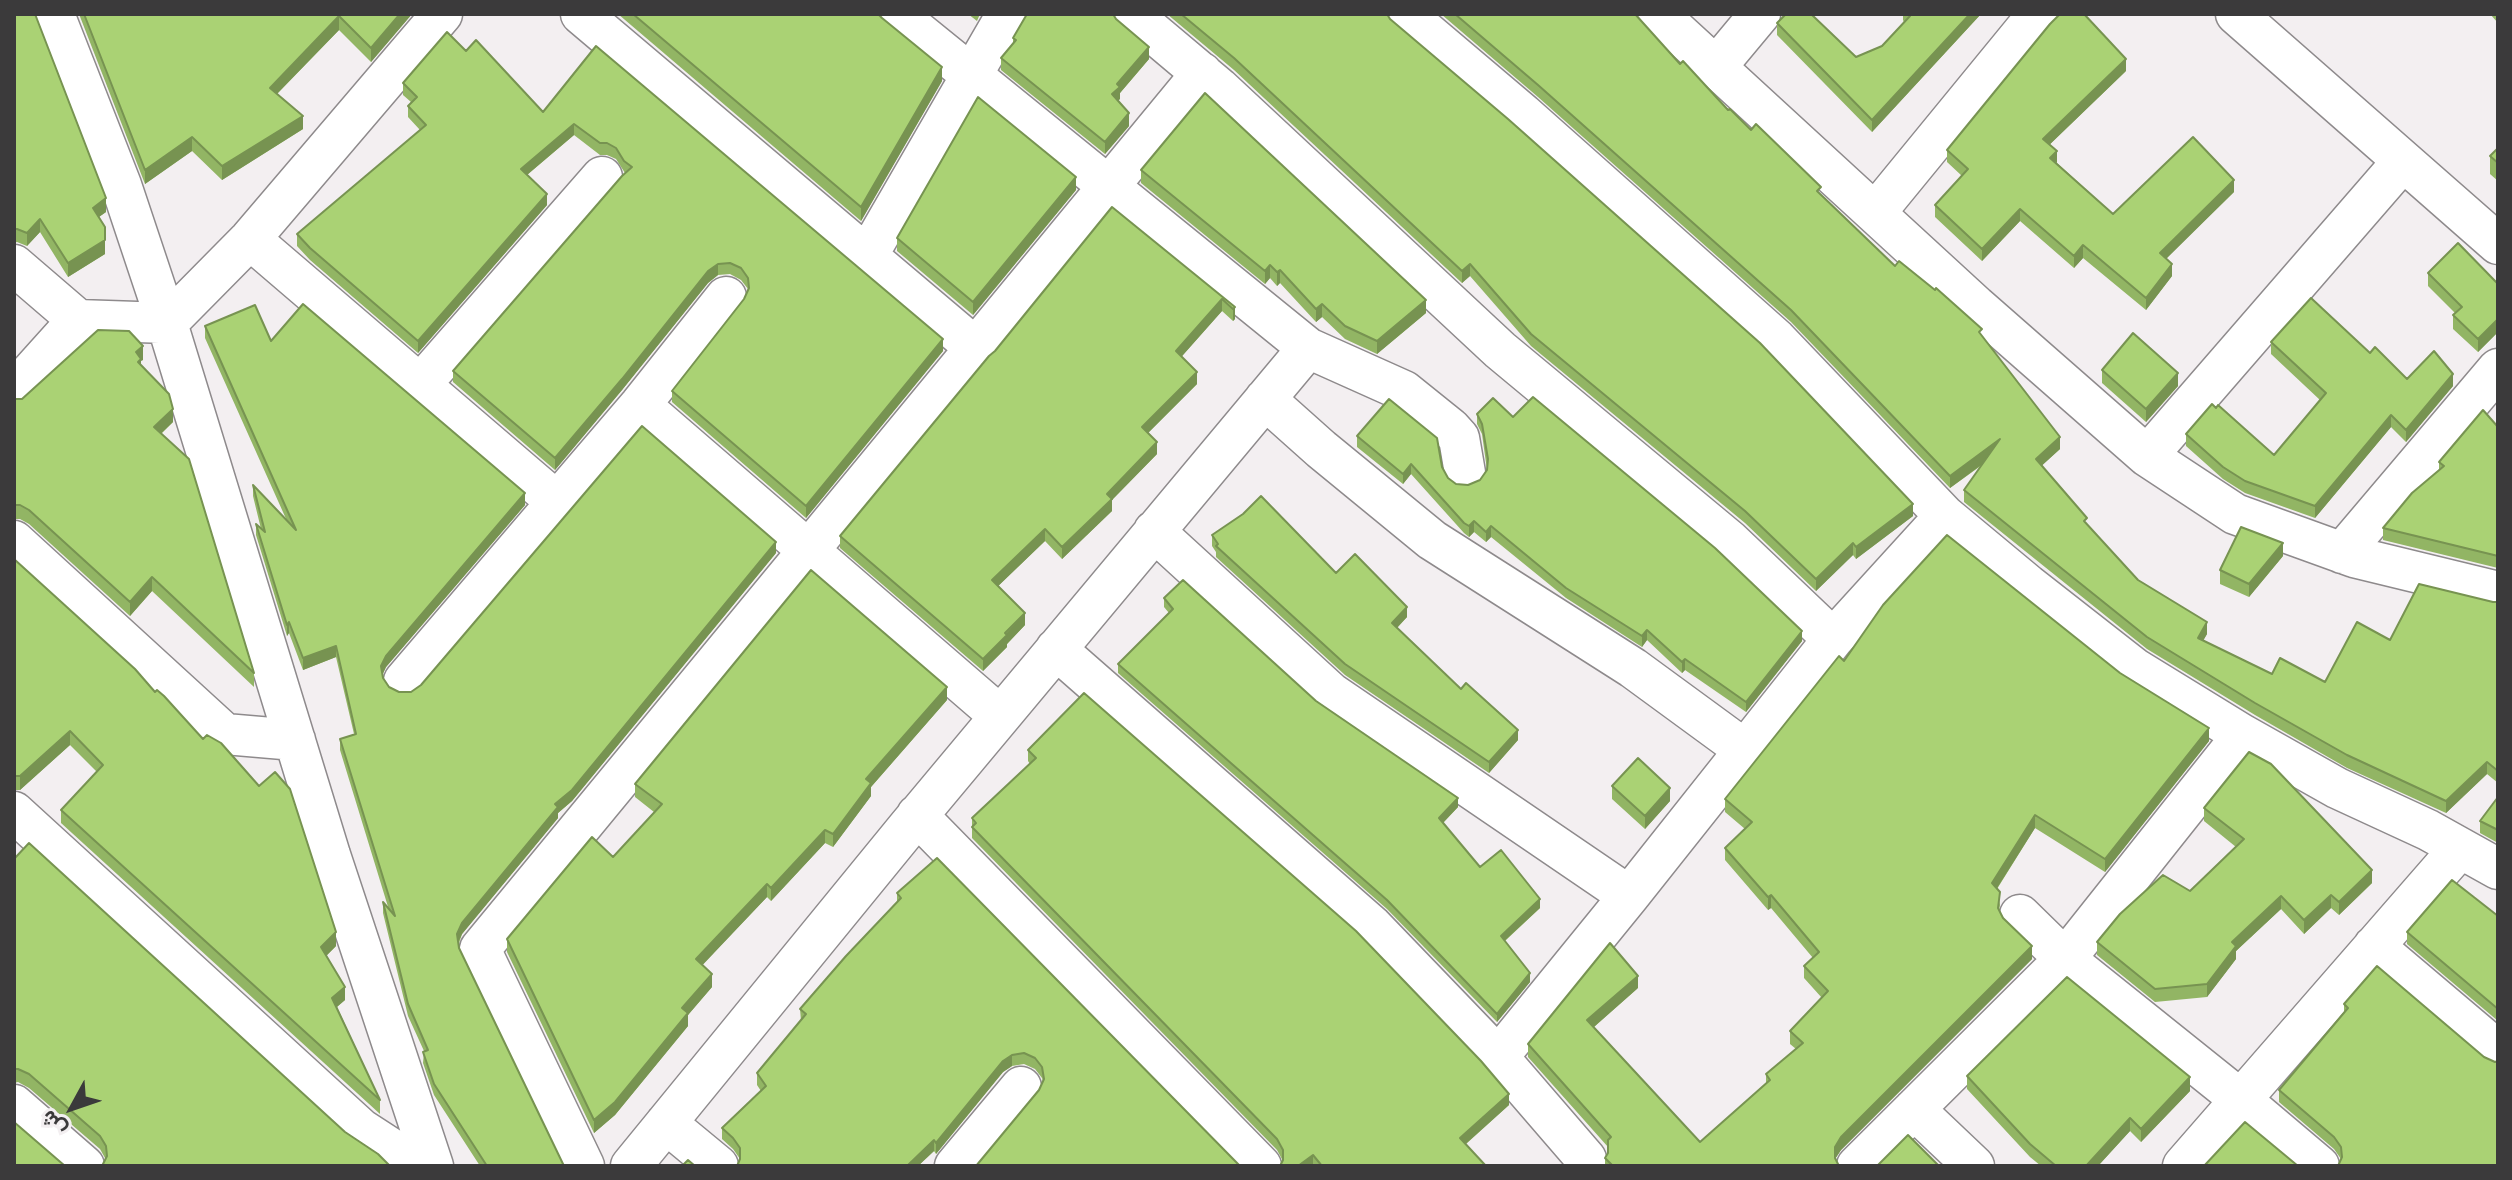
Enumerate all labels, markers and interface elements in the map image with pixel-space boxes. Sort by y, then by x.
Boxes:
north arrow [32,1068,112,1148]
text: ش [35,1106,71,1142]

